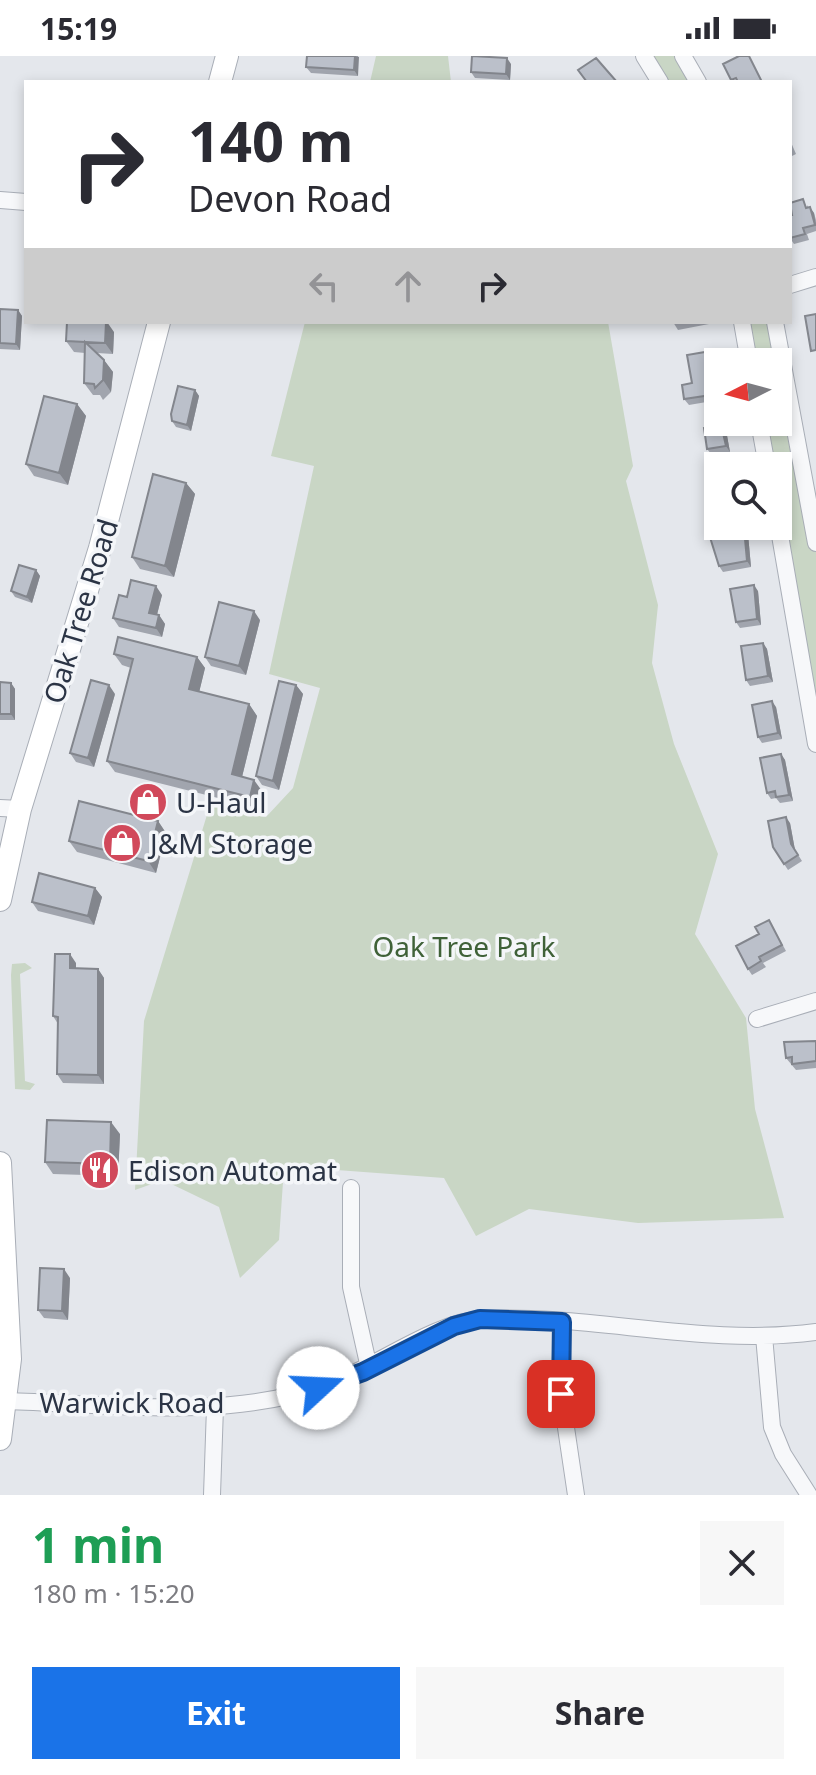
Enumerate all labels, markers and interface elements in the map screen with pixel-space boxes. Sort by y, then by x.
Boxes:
text: 15:19 [40,8,117,49]
text: 140 m [188,102,353,178]
icon: right [56,112,160,216]
text: Devon Road [188,174,392,223]
icon: left [302,264,346,308]
icon: ahead [386,264,430,308]
icon: right [470,264,514,308]
north arrow [704,348,792,436]
map controls [704,348,792,540]
button: search [704,452,792,540]
street label: Oak Tree Road [34,514,126,708]
shop icon: U-Haul [127,781,169,823]
place label: U-Haul [176,783,266,821]
shop icon: J&M Storage [101,822,143,864]
place label: J&M Storage [147,824,313,862]
park label: Oak Tree Park [372,927,556,965]
restaurant icon: Edison Automat [79,1149,121,1191]
place label: Edison Automat [128,1151,337,1189]
position arrow [276,1346,360,1430]
pin [527,1360,595,1428]
icon: arrive [539,1372,583,1416]
street label: Warwick Road [40,1383,224,1421]
text: 1 min [32,1512,164,1577]
button: close [700,1521,784,1605]
text: 180 m · 15:20 [32,1575,195,1611]
button: Exit [32,1667,400,1759]
button: Share [416,1667,784,1759]

